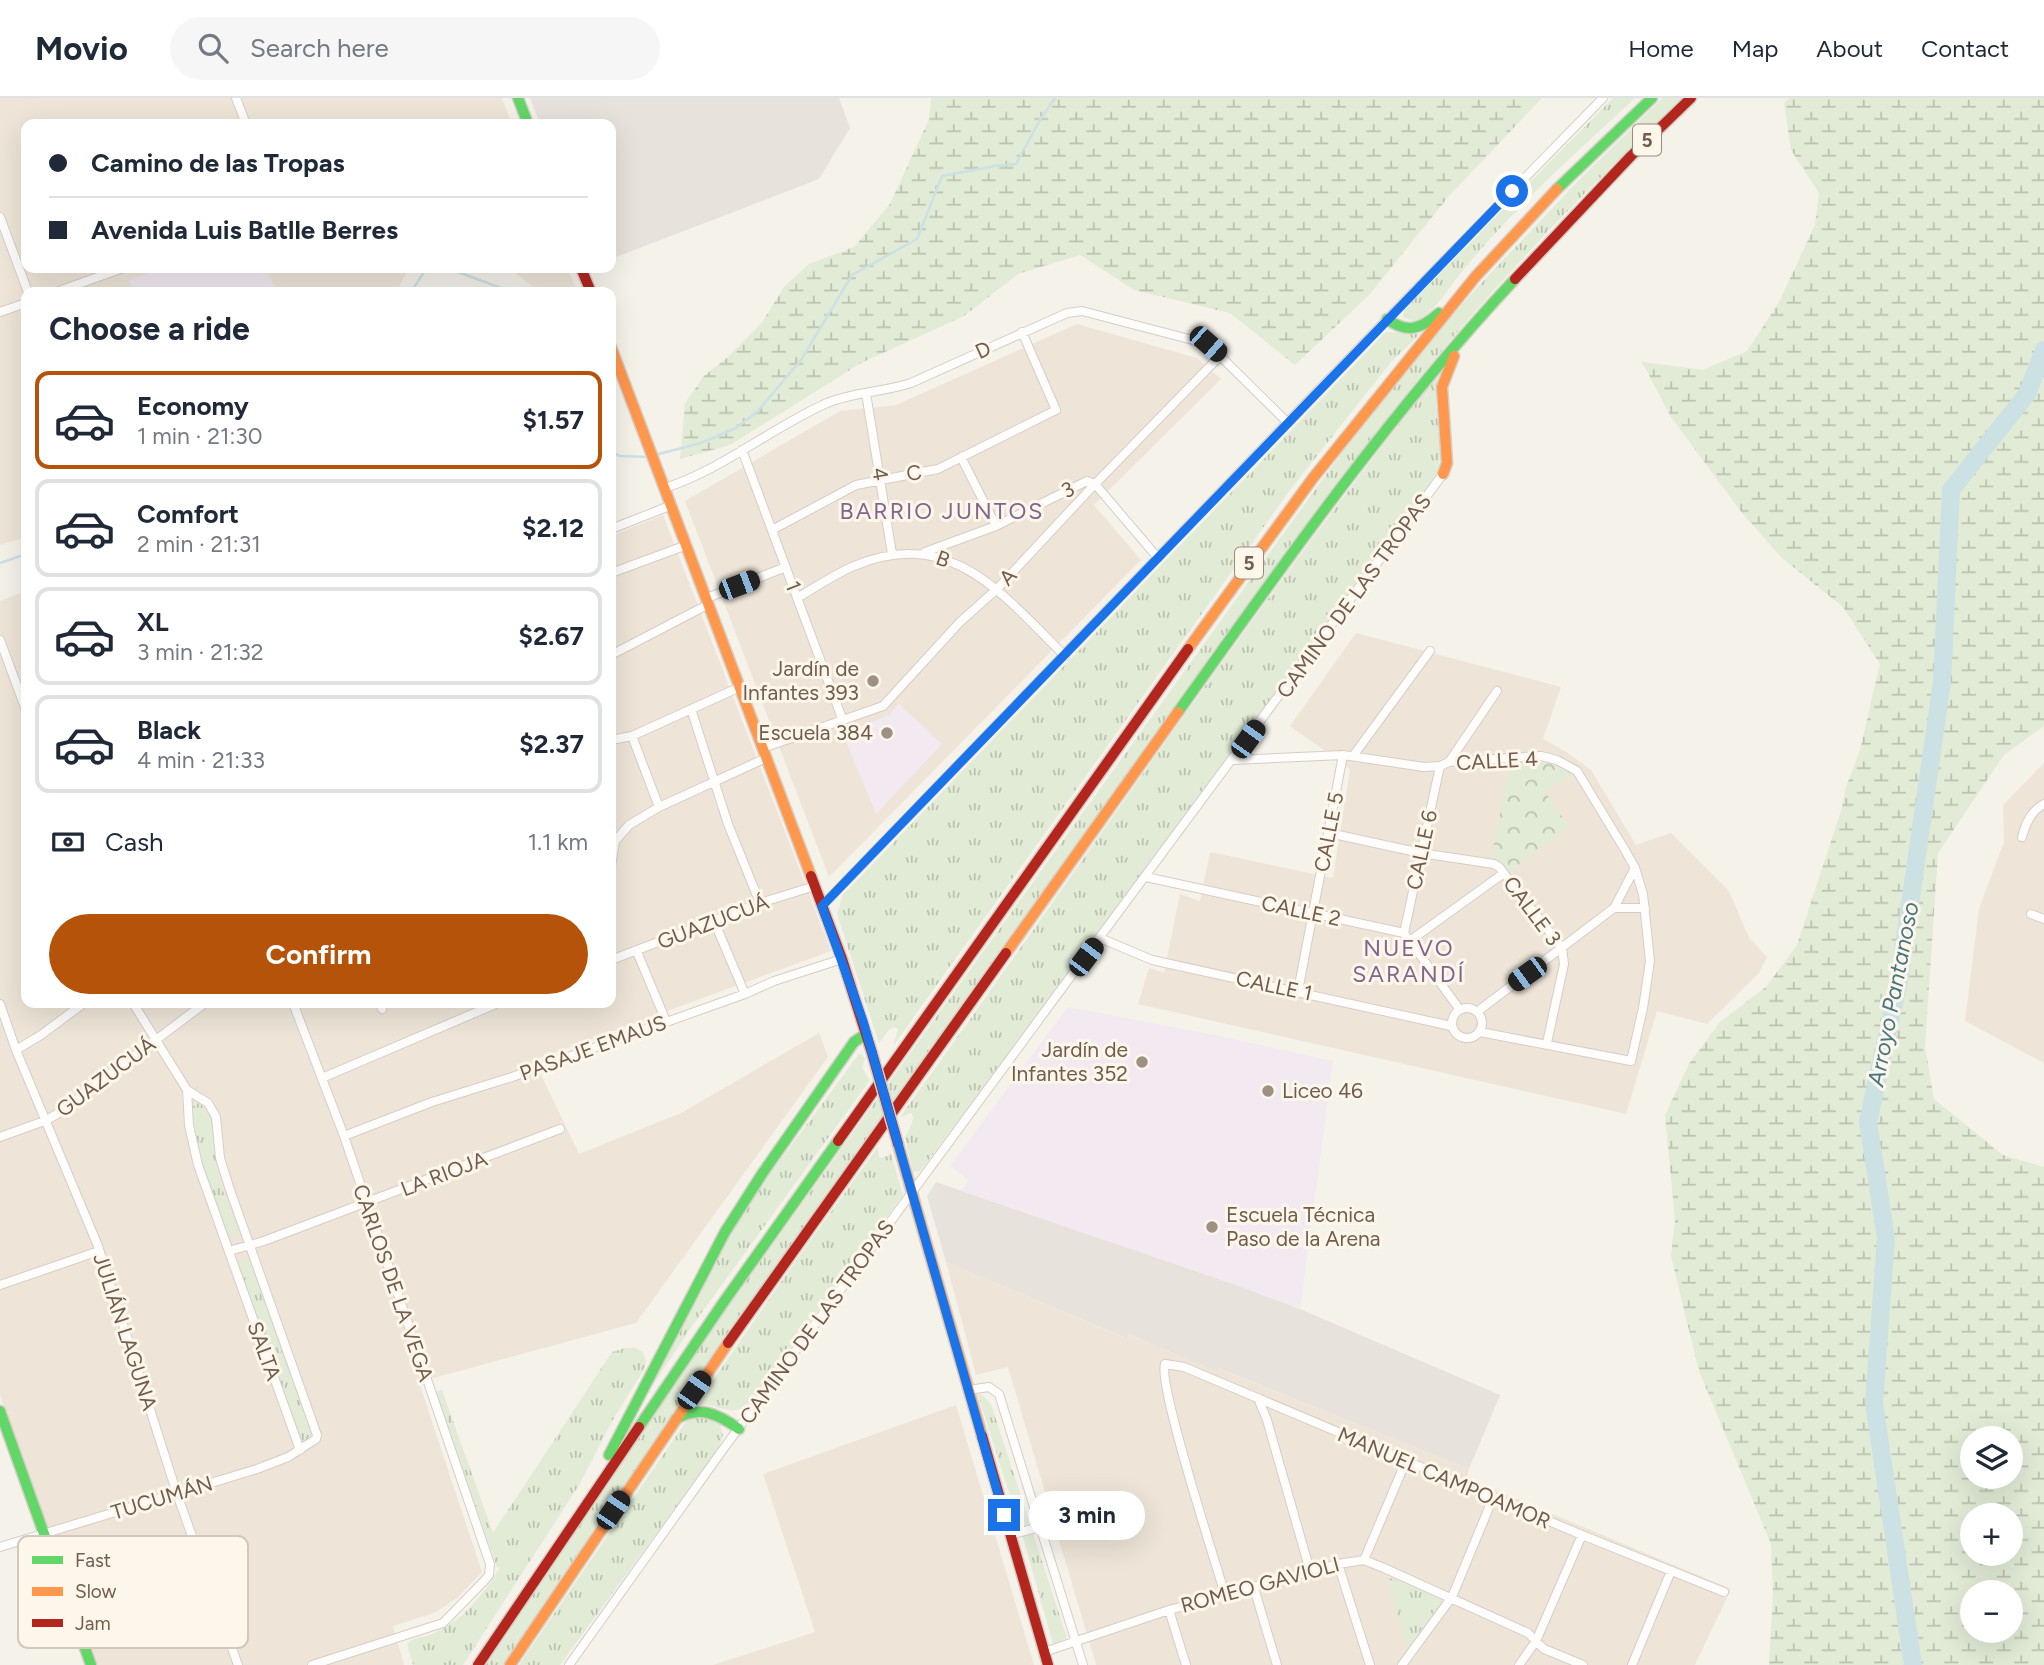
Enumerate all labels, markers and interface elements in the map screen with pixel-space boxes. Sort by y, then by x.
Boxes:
search box [170,17,660,80]
text: Movio [35,29,128,68]
icon: search [194,29,232,67]
text: Search here [250,32,389,64]
text: Home [1628,34,1694,63]
text: Map [1732,34,1778,63]
text: About [1816,34,1883,63]
text: Contact [1921,34,2009,63]
road number: 5 [1633,124,1661,156]
text: Camino de las Tropas [91,147,345,179]
route start [1496,175,1528,207]
text: Avenida Luis Batlle Berres [91,214,398,246]
text: Choose a ride [49,310,250,348]
car [1186,322,1231,366]
street label: D [971,335,995,364]
icon: car [53,389,116,452]
text: Economy [137,390,249,422]
text: $1.57 [523,404,584,436]
text: 1 min · 21:30 [137,422,263,450]
street label: C [904,459,924,486]
street label: 4 [867,465,894,483]
street label: 3 [1057,476,1079,503]
street label: CAMINO DE LAS TROPAS [1271,489,1436,703]
icon: car [53,497,116,560]
district label: BARRIO JUNTOS [840,497,1044,525]
text: Comfort [137,498,239,530]
text: $2.12 [522,512,584,544]
text: 2 min · 21:31 [137,530,261,558]
street label: B [933,545,953,572]
road number: 5 [1235,548,1263,578]
street label: A [994,563,1022,590]
car [716,568,763,602]
street label: 1 [780,577,807,594]
icon: car [53,605,116,668]
text: XL [137,606,169,638]
text: $2.67 [519,620,584,652]
text: 3 min · 21:32 [137,638,264,666]
place label: Jardín de Infantes 393 [742,656,859,705]
marker: Jardín de Infantes 393 [865,673,881,689]
icon: car [53,713,116,776]
text: Black [137,714,201,746]
car [1228,716,1269,762]
place label: Escuela 384 [758,720,873,745]
marker: Escuela 384 [879,725,895,741]
text: $2.37 [519,728,584,760]
text: 4 min · 21:33 [137,746,265,774]
street label: CALLE 4 [1455,746,1539,775]
street label: CALLE 5 [1309,790,1348,874]
street label: CALLE 6 [1401,808,1442,892]
icon: cash [49,823,87,861]
text: Cash [105,826,164,858]
text: 1.1 km [528,828,588,856]
street label: CALLE 3 [1498,871,1567,950]
street label: GUAZUCUÁ [653,889,772,954]
street label: CALLE 2 [1259,890,1343,931]
water label: Arroyo Pantanoso [1861,899,1925,1090]
button: Confirm [49,914,588,994]
car [1065,934,1108,980]
district label: NUEVO SARANDÍ [1352,934,1466,988]
car [1504,953,1551,995]
street label: CALLE 1 [1234,965,1315,1006]
street label: PASAJE EMAUS [516,1009,669,1086]
street label: GUAZUCUÁ [51,1031,160,1122]
place label: Jardín de Infantes 352 [1011,1037,1128,1086]
marker: Jardín de Infantes 352 [1134,1054,1150,1070]
place label: Liceo 46 [1282,1078,1363,1103]
marker: Liceo 46 [1260,1083,1276,1099]
street label: LA RIOJA [397,1146,491,1201]
street label: CARLOS DE LA VEGA [348,1181,439,1385]
place label: Escuela Técnica Paso de la Arena [1226,1202,1381,1251]
street label: CAMINO DE LAS TROPAS [734,1215,899,1429]
marker: Escuela Técnica Paso de la Arena [1204,1219,1220,1235]
street label: JULIÁN LAGUNA [88,1250,163,1414]
street label: SALTA [242,1318,287,1384]
car [674,1367,715,1413]
street label: MANUEL CAMPOAMOR [1334,1421,1554,1534]
map controls [1960,1426,2023,1643]
button: layers [1960,1426,2023,1489]
street label: TUCUMÁN [108,1470,216,1525]
car [593,1487,634,1533]
callout: 3 min [1028,1490,1144,1540]
route end [988,1499,1020,1531]
text: 3 min [1058,1501,1116,1529]
button: + [1960,1503,2023,1566]
legend [18,1536,248,1648]
text: Fast [75,1549,111,1572]
street label: ROMEO GAVIOLI [1178,1551,1342,1618]
text: Slow [75,1580,117,1603]
button: − [1960,1580,2023,1643]
text: Jam [75,1612,111,1635]

